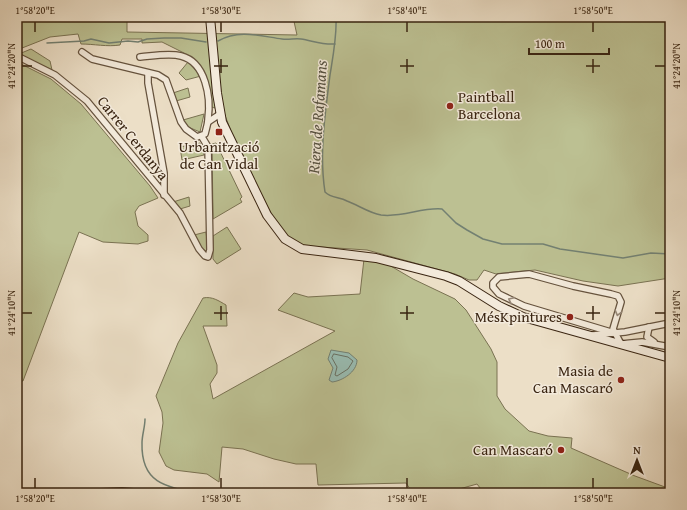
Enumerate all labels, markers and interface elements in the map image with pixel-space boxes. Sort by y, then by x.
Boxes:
text: 1°58'20"E [15,3,55,18]
text: 1°58'30"E [201,3,241,18]
text: 1°58'40"E [387,3,427,18]
text: 1°58'50"E [573,3,613,18]
scale bar [529,30,609,56]
text: 100 m [535,35,565,52]
text: 41°24'20"N [4,43,19,89]
text: 41°24'20"N [669,43,684,89]
water label: Riera de Rafamans [301,59,333,175]
place label: Paintball Barcelona [458,86,521,124]
street label: Carrer Cerdanya [93,91,174,184]
marker: Paintball Barcelona [445,101,455,111]
marker: Urbanització de Can Vidal [214,127,224,137]
place label: Urbanització de Can Vidal [178,136,260,174]
text: 41°24'10"N [4,290,19,336]
text: 41°24'10"N [669,290,684,336]
one-way arrow [508,297,515,305]
place label: MésKpintures [475,306,562,327]
one-way arrow [614,309,623,316]
marker: MésKpintures [565,312,575,322]
place label: Masia de Can Mascaró [533,360,613,398]
marker: Masia de Can Mascaró [616,375,626,385]
place label: Can Mascaró [473,439,553,460]
north arrow [617,440,657,480]
text: N [633,442,641,458]
marker: Can Mascaró [556,445,566,455]
text: 1°58'20"E [15,491,55,506]
text: 1°58'30"E [201,491,241,506]
text: 1°58'40"E [387,491,427,506]
text: 1°58'50"E [573,491,613,506]

